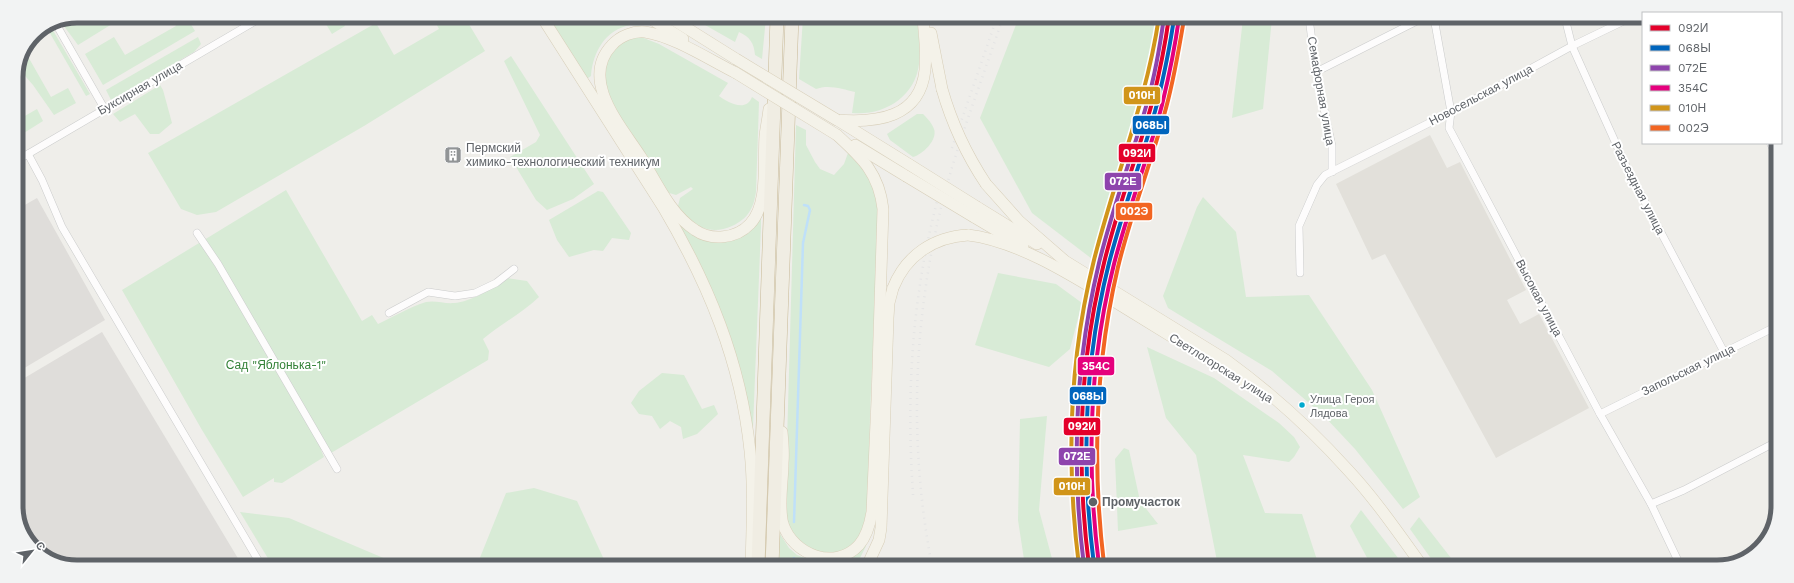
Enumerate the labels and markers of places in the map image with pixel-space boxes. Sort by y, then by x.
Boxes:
place label: Пермский химико-технологический техникум [466,141,660,169]
building icon: Пермский химико-технологический техникум [443,145,463,165]
place label: Улица Героя Лядова [1310,393,1375,420]
marker: Улица Героя Лядова [1297,400,1307,410]
place label: Промучасток [1102,495,1181,509]
marker: Промучасток [1087,496,1099,508]

